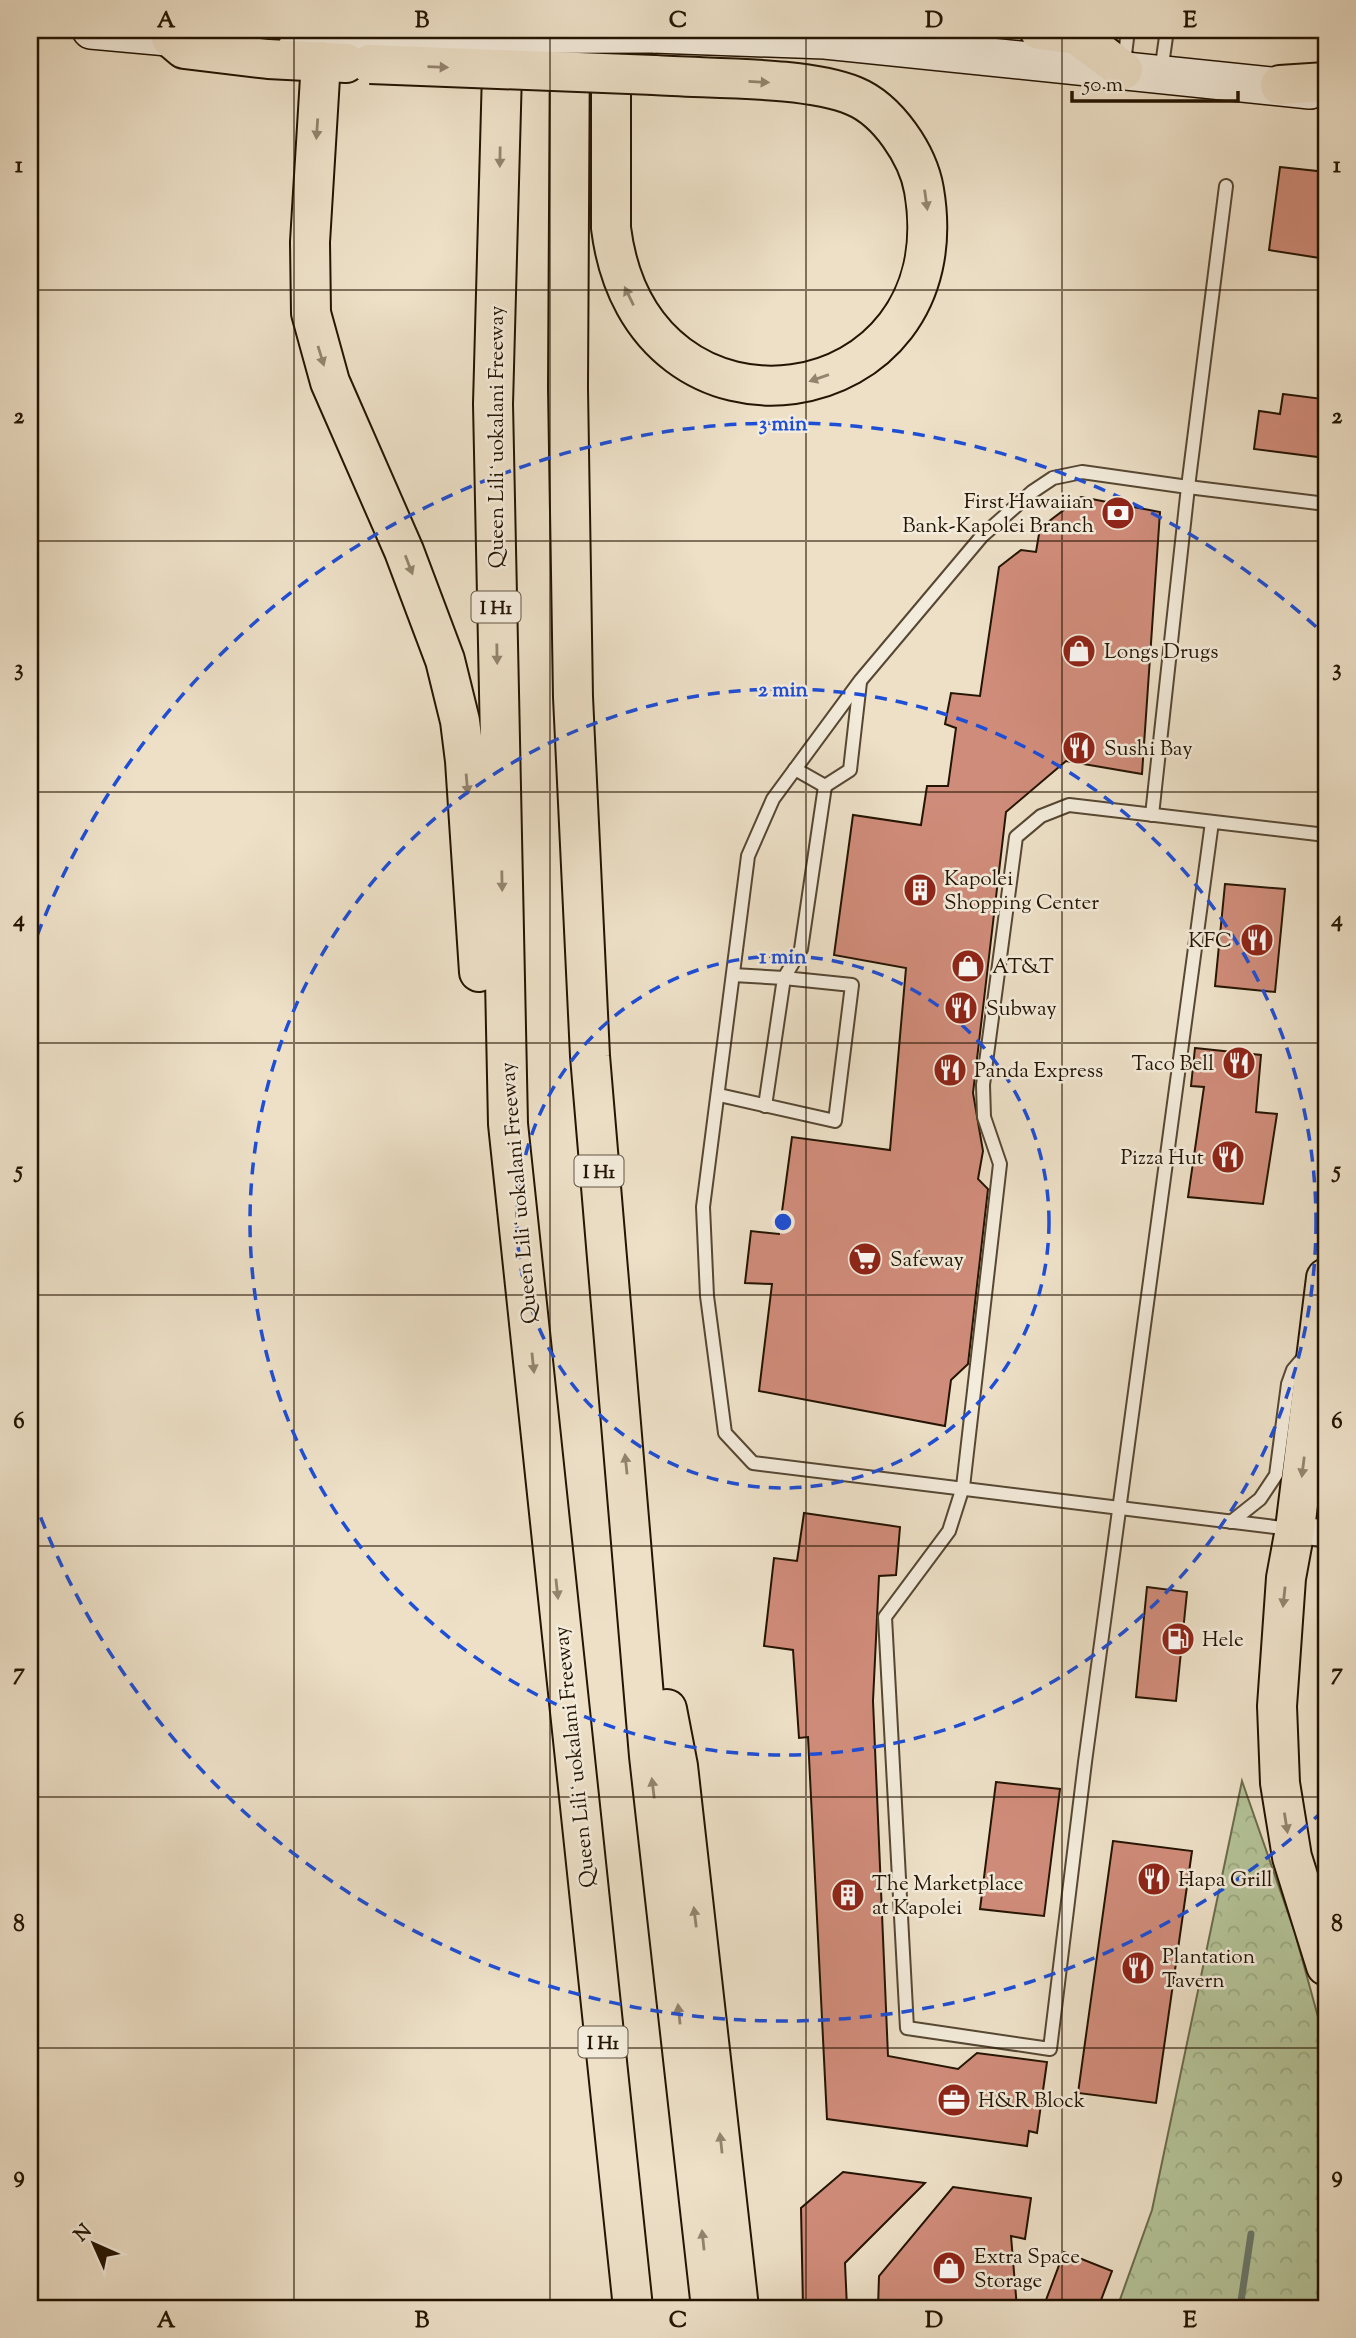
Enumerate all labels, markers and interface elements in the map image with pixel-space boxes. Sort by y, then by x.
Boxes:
text: A [157,5,176,38]
text: B [415,5,430,38]
text: C [669,5,687,38]
text: D [925,5,943,38]
text: E [1183,5,1197,38]
scale bar [1072,60,1239,104]
one-way arrow [427,61,449,72]
text: 50 m [1082,71,1123,101]
one-way arrow [748,77,770,88]
one-way arrow [312,119,323,141]
one-way arrow [494,146,505,168]
text: 1 [15,150,23,183]
text: 1 [1333,150,1341,183]
one-way arrow [920,189,931,211]
one-way arrow [624,286,635,306]
street label: Queen Liliʻuokalani Freeway [483,305,513,568]
one-way arrow [316,345,327,366]
one-way arrow [809,373,830,384]
text: 2 [14,401,25,434]
text: 2 [1332,401,1343,434]
text: 3 min [759,410,808,440]
place label: First Hawaiian Bank-Kapolei Branch [902,488,1094,542]
bank icon: First Hawaiian Bank-Kapolei Branch [1099,494,1137,532]
one-way arrow [404,555,415,576]
road number: I H1 [472,592,520,622]
shop icon: Longs Drugs [1060,632,1098,670]
place label: Longs Drugs [1104,638,1218,668]
one-way arrow [491,643,503,665]
text: 3 [14,653,24,686]
text: 3 [1332,653,1342,686]
text: 2 min [758,676,809,706]
restaurant icon: Sushi Bay [1060,729,1098,767]
place label: Sushi Bay [1104,735,1193,765]
one-way arrow [462,773,473,795]
place label: Kapolei Shopping Center [944,865,1099,919]
one-way arrow [496,871,508,893]
building icon: Kapolei Shopping Center [901,871,939,909]
text: 4 [12,904,25,937]
text: 4 [1330,904,1343,937]
restaurant icon: KFC [1238,921,1276,959]
place label: KFC [1188,927,1232,957]
text: 1 min [759,943,807,973]
shop icon: AT&T [949,947,987,985]
place label: AT&T [992,953,1054,983]
restaurant icon: Subway [942,989,980,1027]
place label: Subway [986,995,1057,1025]
restaurant icon: Taco Bell [1220,1044,1258,1082]
place label: Taco Bell [1132,1050,1214,1080]
restaurant icon: Panda Express [931,1051,969,1089]
place label: Panda Express [974,1057,1103,1087]
street label: Queen Liliʻuokalani Freeway [494,1060,546,1325]
restaurant icon: Pizza Hut [1209,1138,1247,1176]
place label: Pizza Hut [1121,1144,1204,1174]
text: 5 [13,1155,23,1188]
text: 5 [1331,1155,1341,1188]
road number: I H1 [574,1156,624,1186]
centre of rings [771,1210,795,1234]
supermarket icon: Safeway [846,1240,884,1278]
place label: Safeway [890,1246,965,1276]
one-way arrow [528,1352,539,1374]
text: 6 [13,1406,25,1439]
text: 6 [1331,1406,1343,1439]
one-way arrow [620,1453,631,1475]
one-way arrow [1297,1457,1308,1479]
one-way arrow [552,1578,563,1600]
one-way arrow [1278,1586,1289,1608]
fuel station icon: Hele [1159,1620,1197,1658]
street label: Queen Liliʻuokalani Freeway [547,1624,605,1889]
place label: Hele [1202,1626,1244,1656]
text: 7 [13,1657,25,1690]
text: 7 [1331,1657,1343,1690]
one-way arrow [647,1777,658,1799]
one-way arrow [1281,1812,1292,1834]
restaurant icon: Hapa Grill [1135,1860,1173,1898]
place label: Hapa Grill [1178,1866,1273,1896]
place label: The Marketplace at Kapolei [872,1870,1024,1924]
building icon: The Marketplace at Kapolei [829,1876,867,1914]
one-way arrow [690,1906,701,1928]
text: 8 [13,1909,25,1942]
text: 8 [1331,1909,1343,1942]
place label: Plantation Tavern [1162,1943,1255,1997]
restaurant icon: Plantation Tavern [1119,1949,1157,1987]
one-way arrow [673,2003,684,2025]
road number: I H1 [578,2026,628,2058]
office icon: H&R Block [935,2081,973,2119]
place label: H&R Block [978,2087,1086,2117]
one-way arrow [715,2132,726,2154]
text: 9 [13,2160,25,2193]
text: 9 [1331,2160,1343,2193]
north arrow [60,2208,130,2278]
text: N [69,2219,99,2249]
one-way arrow [698,2229,709,2251]
place label: Extra Space Storage [974,2243,1080,2297]
shop icon: Extra Space Storage [930,2249,968,2287]
text: A [157,2305,176,2338]
text: B [415,2305,430,2338]
text: C [669,2305,687,2338]
text: D [925,2305,943,2338]
text: E [1183,2305,1197,2338]

